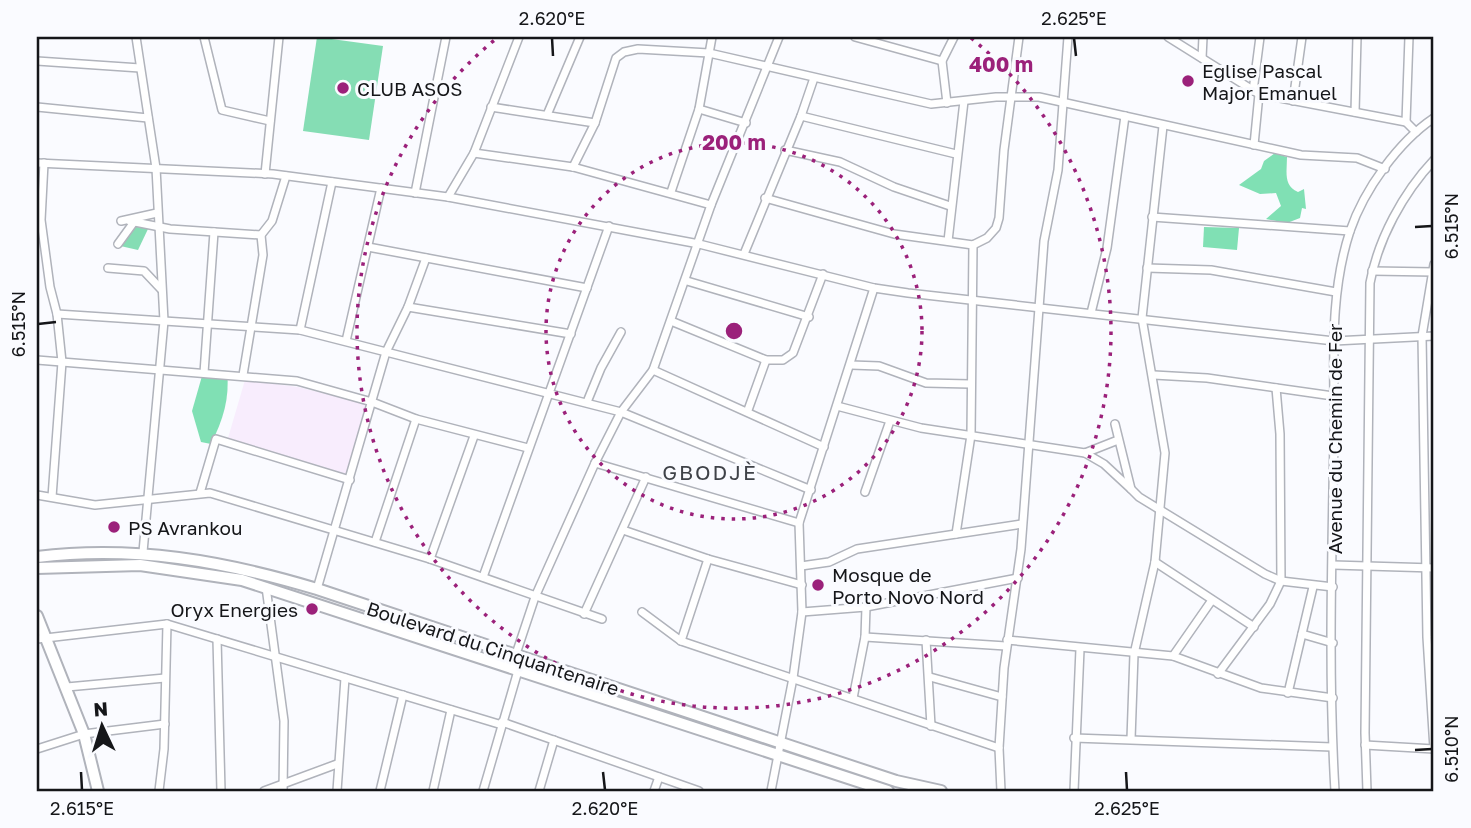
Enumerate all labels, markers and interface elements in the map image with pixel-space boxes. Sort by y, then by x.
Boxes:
text: 2.620°E [519,7,585,29]
text: 2.625°E [1041,7,1107,29]
text: 400 m [969,51,1033,77]
place label: Eglise Pascal Major Emanuel [1202,59,1337,104]
marker: Eglise Pascal Major Emanuel [1180,73,1196,89]
place label: CLUB ASOS [357,77,462,100]
marker: CLUB ASOS [335,80,351,96]
text: 200 m [702,129,766,155]
text: 6.515°N [1440,193,1462,259]
text: 6.515°N [7,291,29,357]
centre of rings [722,319,746,343]
street label: Avenue du Chemin de Fer [1323,323,1346,554]
district label: GBODJÈ [662,459,758,485]
place label: PS Avrankou [128,516,242,539]
marker: PS Avrankou [106,519,122,535]
place label: Mosque de Porto Novo Nord [832,563,984,608]
marker: Mosque de Porto Novo Nord [810,577,826,593]
street label: Boulevard du Cinquantenaire [364,596,622,700]
place label: Oryx Energies [171,598,298,621]
marker: Oryx Energies [304,601,320,617]
north arrow [66,692,136,762]
text: N [93,697,109,721]
text: 6.510°N [1440,715,1462,783]
text: 2.615°E [50,797,114,819]
text: 2.620°E [572,797,638,819]
text: 2.625°E [1094,797,1160,819]

